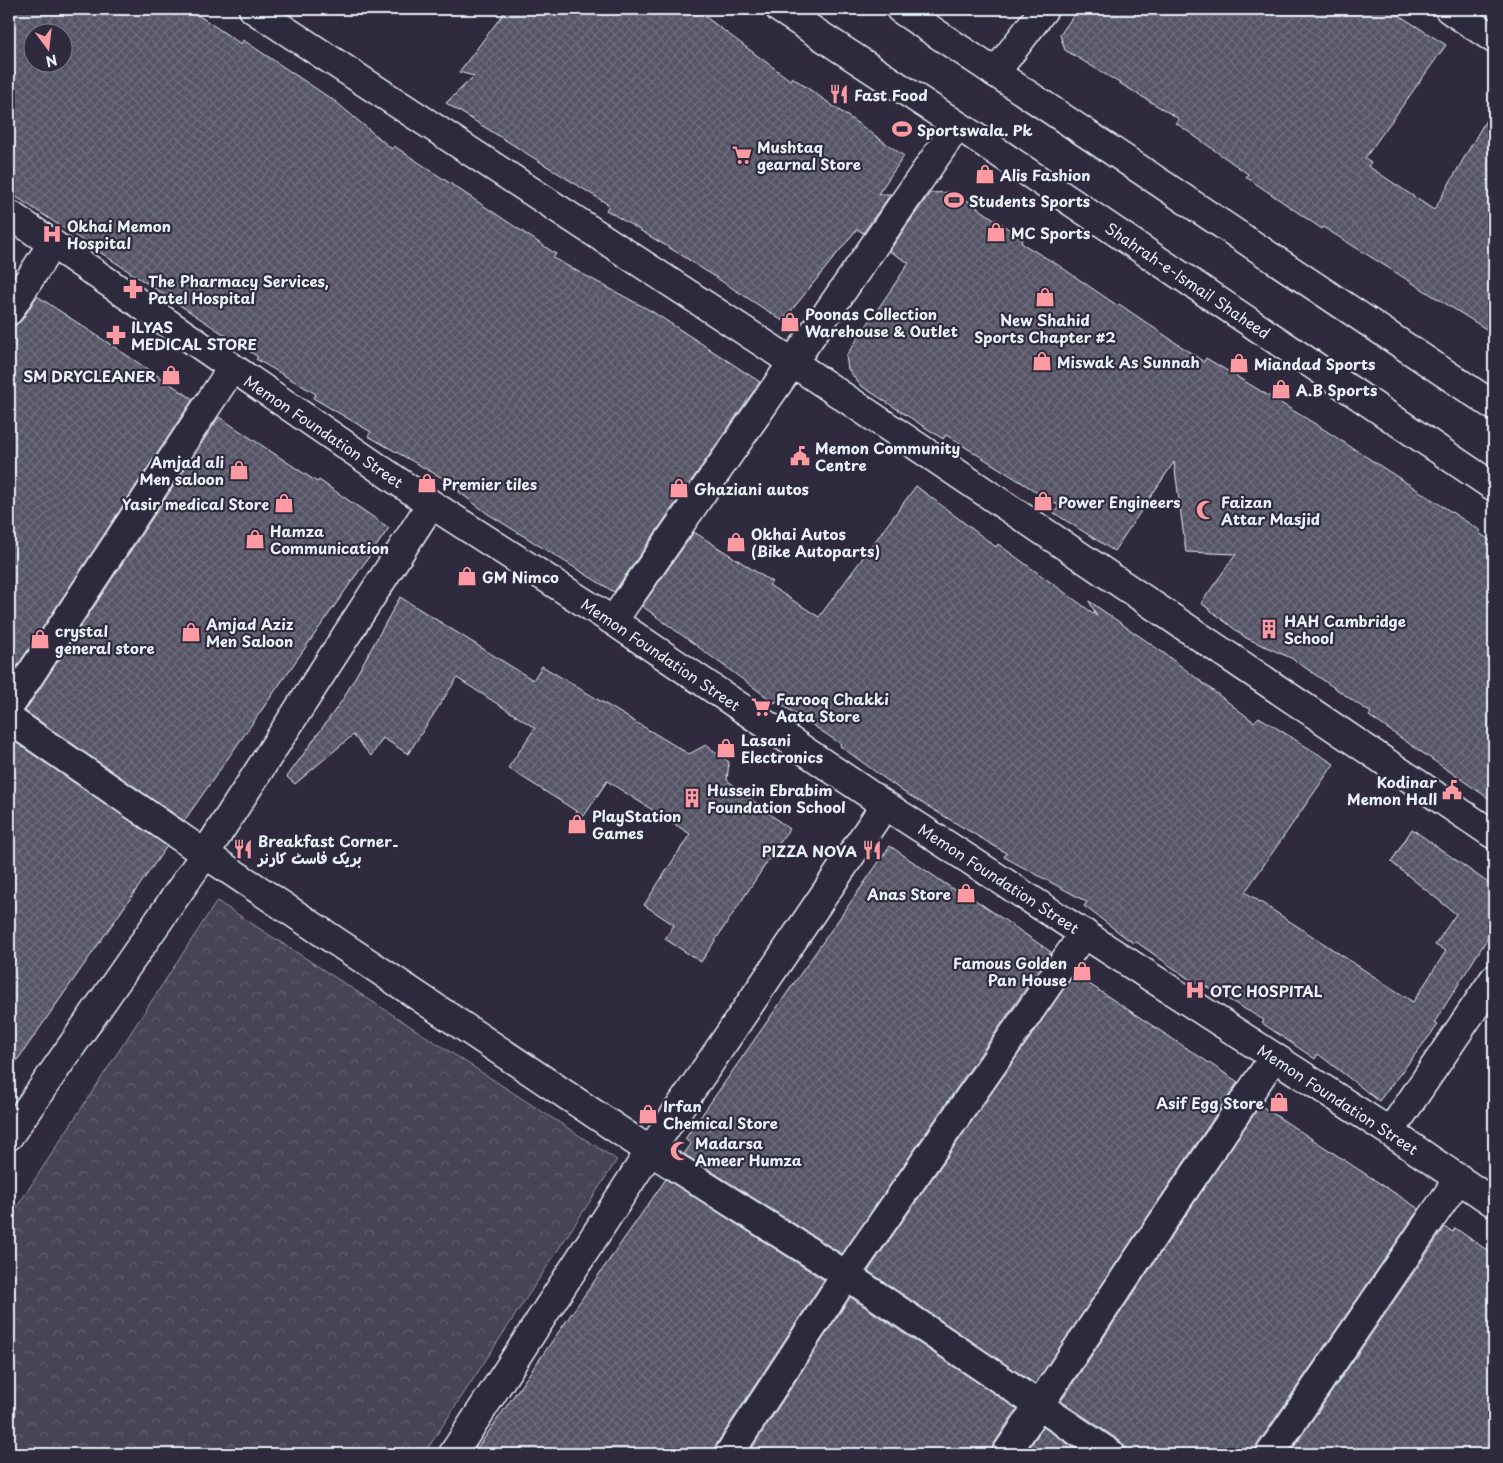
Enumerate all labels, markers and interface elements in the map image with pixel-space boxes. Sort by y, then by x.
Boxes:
north arrow [22,22,72,72]
text: N [43,49,60,73]
restaurant icon: Fast Food [828,83,850,105]
place label: Fast Food [854,83,928,106]
sports icon: Sportswala. Pk [891,118,913,140]
place label: Sportswala. Pk [917,118,1033,141]
place label: Mushtaq gearnal Store [757,135,861,175]
supermarket icon: Mushtaq gearnal Store [731,144,753,166]
shop icon: Alis Fashion [974,163,996,185]
place label: Alis Fashion [999,163,1090,186]
sports icon: Students Sports [943,189,965,211]
place label: Students Sports [969,189,1090,212]
place label: Okhai Memon Hospital [67,214,171,254]
street label: Shahrah-e-Ismail Shaheed [1101,216,1275,344]
shop icon: MC Sports [985,221,1007,243]
place label: MC Sports [1011,221,1090,244]
hospital icon: Okhai Memon Hospital [41,223,63,245]
place label: The Pharmacy Services, Patel Hospital [148,269,329,309]
pharmacy icon: The Pharmacy Services, Patel Hospital [122,278,144,300]
shop icon: New Shahid Sports Chapter #2 [1034,286,1056,308]
place label: Poonas Collection Warehouse & Outlet [805,302,958,342]
place label: New Shahid Sports Chapter #2 [974,308,1116,348]
shop icon: Poonas Collection Warehouse & Outlet [779,311,801,333]
place label: ILYAS MEDICAL STORE [131,315,257,355]
pharmacy icon: ILYAS MEDICAL STORE [105,324,127,346]
shop icon: Miswak As Sunnah [1031,350,1053,372]
place label: Miswak As Sunnah [1057,350,1200,373]
shop icon: Miandad Sports [1228,352,1250,374]
place label: Miandad Sports [1254,352,1375,375]
place label: SM DRYCLEANER [23,364,156,387]
shop icon: SM DRYCLEANER [160,364,182,386]
street label: Memon Foundation Street [240,369,408,493]
shop icon: A.B Sports [1270,378,1292,400]
place label: A.B Sports [1296,378,1377,401]
place label: Memon Community Centre [815,436,961,476]
public building icon: Memon Community Centre [789,445,811,467]
place label: Amjad ali Men saloon [139,450,224,490]
shop icon: Amjad ali Men saloon [228,459,250,481]
shop icon: Premier tiles [416,472,438,494]
place label: Premier tiles [442,472,537,495]
shop icon: Ghaziani autos [668,477,690,499]
place label: Ghaziani autos [694,477,809,500]
shop icon: Power Engineers [1032,490,1054,512]
place label: Power Engineers [1058,490,1181,513]
place label: Faizan Attar Masjid [1220,490,1320,530]
place label: Yasir medical Store [122,492,269,515]
shop icon: Yasir medical Store [273,492,295,514]
mosque icon: Faizan Attar Masjid [1195,499,1217,521]
place label: Hamza Communication [270,519,389,559]
place label: Okhai Autos (Bike Autoparts) [751,522,880,562]
shop icon: Hamza Communication [244,528,266,550]
shop icon: Okhai Autos (Bike Autoparts) [725,531,747,553]
shop icon: GM Nimco [456,565,478,587]
place label: GM Nimco [482,565,559,588]
street label: Memon Foundation Street [577,592,745,716]
place label: HAH Cambridge School [1284,609,1406,649]
place label: Amjad Aziz Men Saloon [205,612,294,652]
building icon: HAH Cambridge School [1258,618,1280,640]
place label: crystal general store [55,619,155,659]
shop icon: Amjad Aziz Men Saloon [180,621,202,643]
shop icon: crystal general store [29,628,51,650]
place label: Farooq Chakki Aata Store [775,687,889,727]
supermarket icon: Farooq Chakki Aata Store [750,696,772,718]
place label: Lasani Electronics [741,728,823,768]
shop icon: Lasani Electronics [715,737,737,759]
place label: Kodinar Memon Hall [1347,770,1437,810]
place label: Hussein Ebrabim Foundation School [707,778,846,818]
public building icon: Kodinar Memon Hall [1441,779,1463,801]
building icon: Hussein Ebrabim Foundation School [681,787,703,809]
place label: PlayStation Games [592,804,681,844]
shop icon: PlayStation Games [566,813,588,835]
street label: Memon Foundation Street [914,817,1084,939]
place label: Breakfast Corner۔ بریک فاسٹ کارنر [256,829,399,869]
restaurant icon: Breakfast Corner۔ بریک فاسٹ کارنر [232,838,254,860]
place label: PIZZA NOVA [762,839,857,862]
restaurant icon: PIZZA NOVA [861,839,883,861]
place label: Anas Store [866,882,951,905]
shop icon: Anas Store [955,882,977,904]
place label: Famous Golden Pan House [953,951,1067,991]
shop icon: Famous Golden Pan House [1071,960,1093,982]
hospital icon: OTC HOSPITAL [1184,979,1206,1001]
place label: OTC HOSPITAL [1210,979,1323,1002]
street label: Memon Foundation Street [1253,1038,1423,1160]
place label: Asif Egg Store [1156,1091,1264,1114]
shop icon: Asif Egg Store [1268,1091,1290,1113]
place label: Irfan Chemical Store [663,1094,778,1134]
shop icon: Irfan Chemical Store [637,1103,659,1125]
place label: Madarsa Ameer Humza [695,1131,802,1171]
mosque icon: Madarsa Ameer Humza [669,1140,691,1162]

